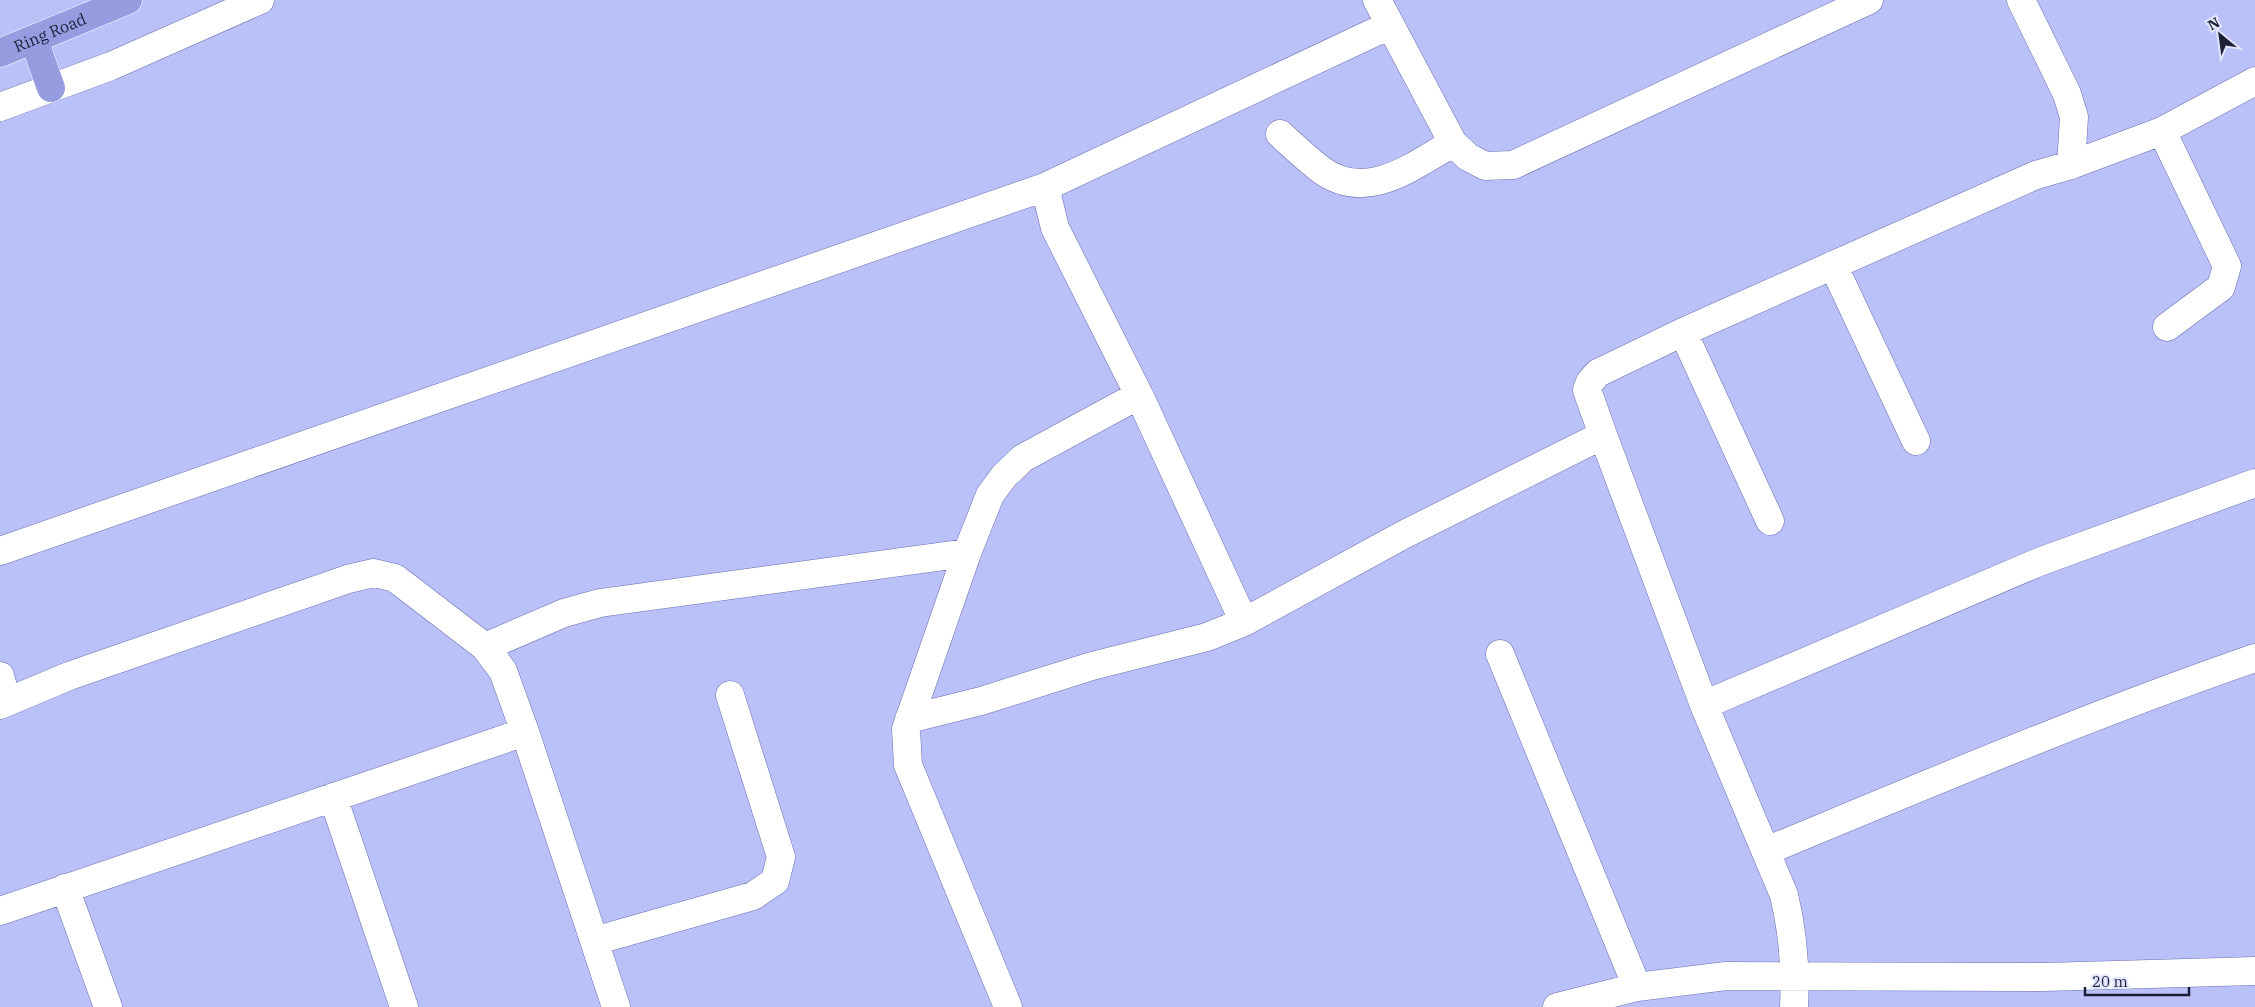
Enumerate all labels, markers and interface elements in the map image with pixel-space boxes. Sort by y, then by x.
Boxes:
street label: Ring Road [11,8,89,56]
north arrow [2195,10,2245,60]
text: N [2204,13,2223,34]
scale bar [2085,964,2189,996]
text: 20 m [2092,972,2128,991]

